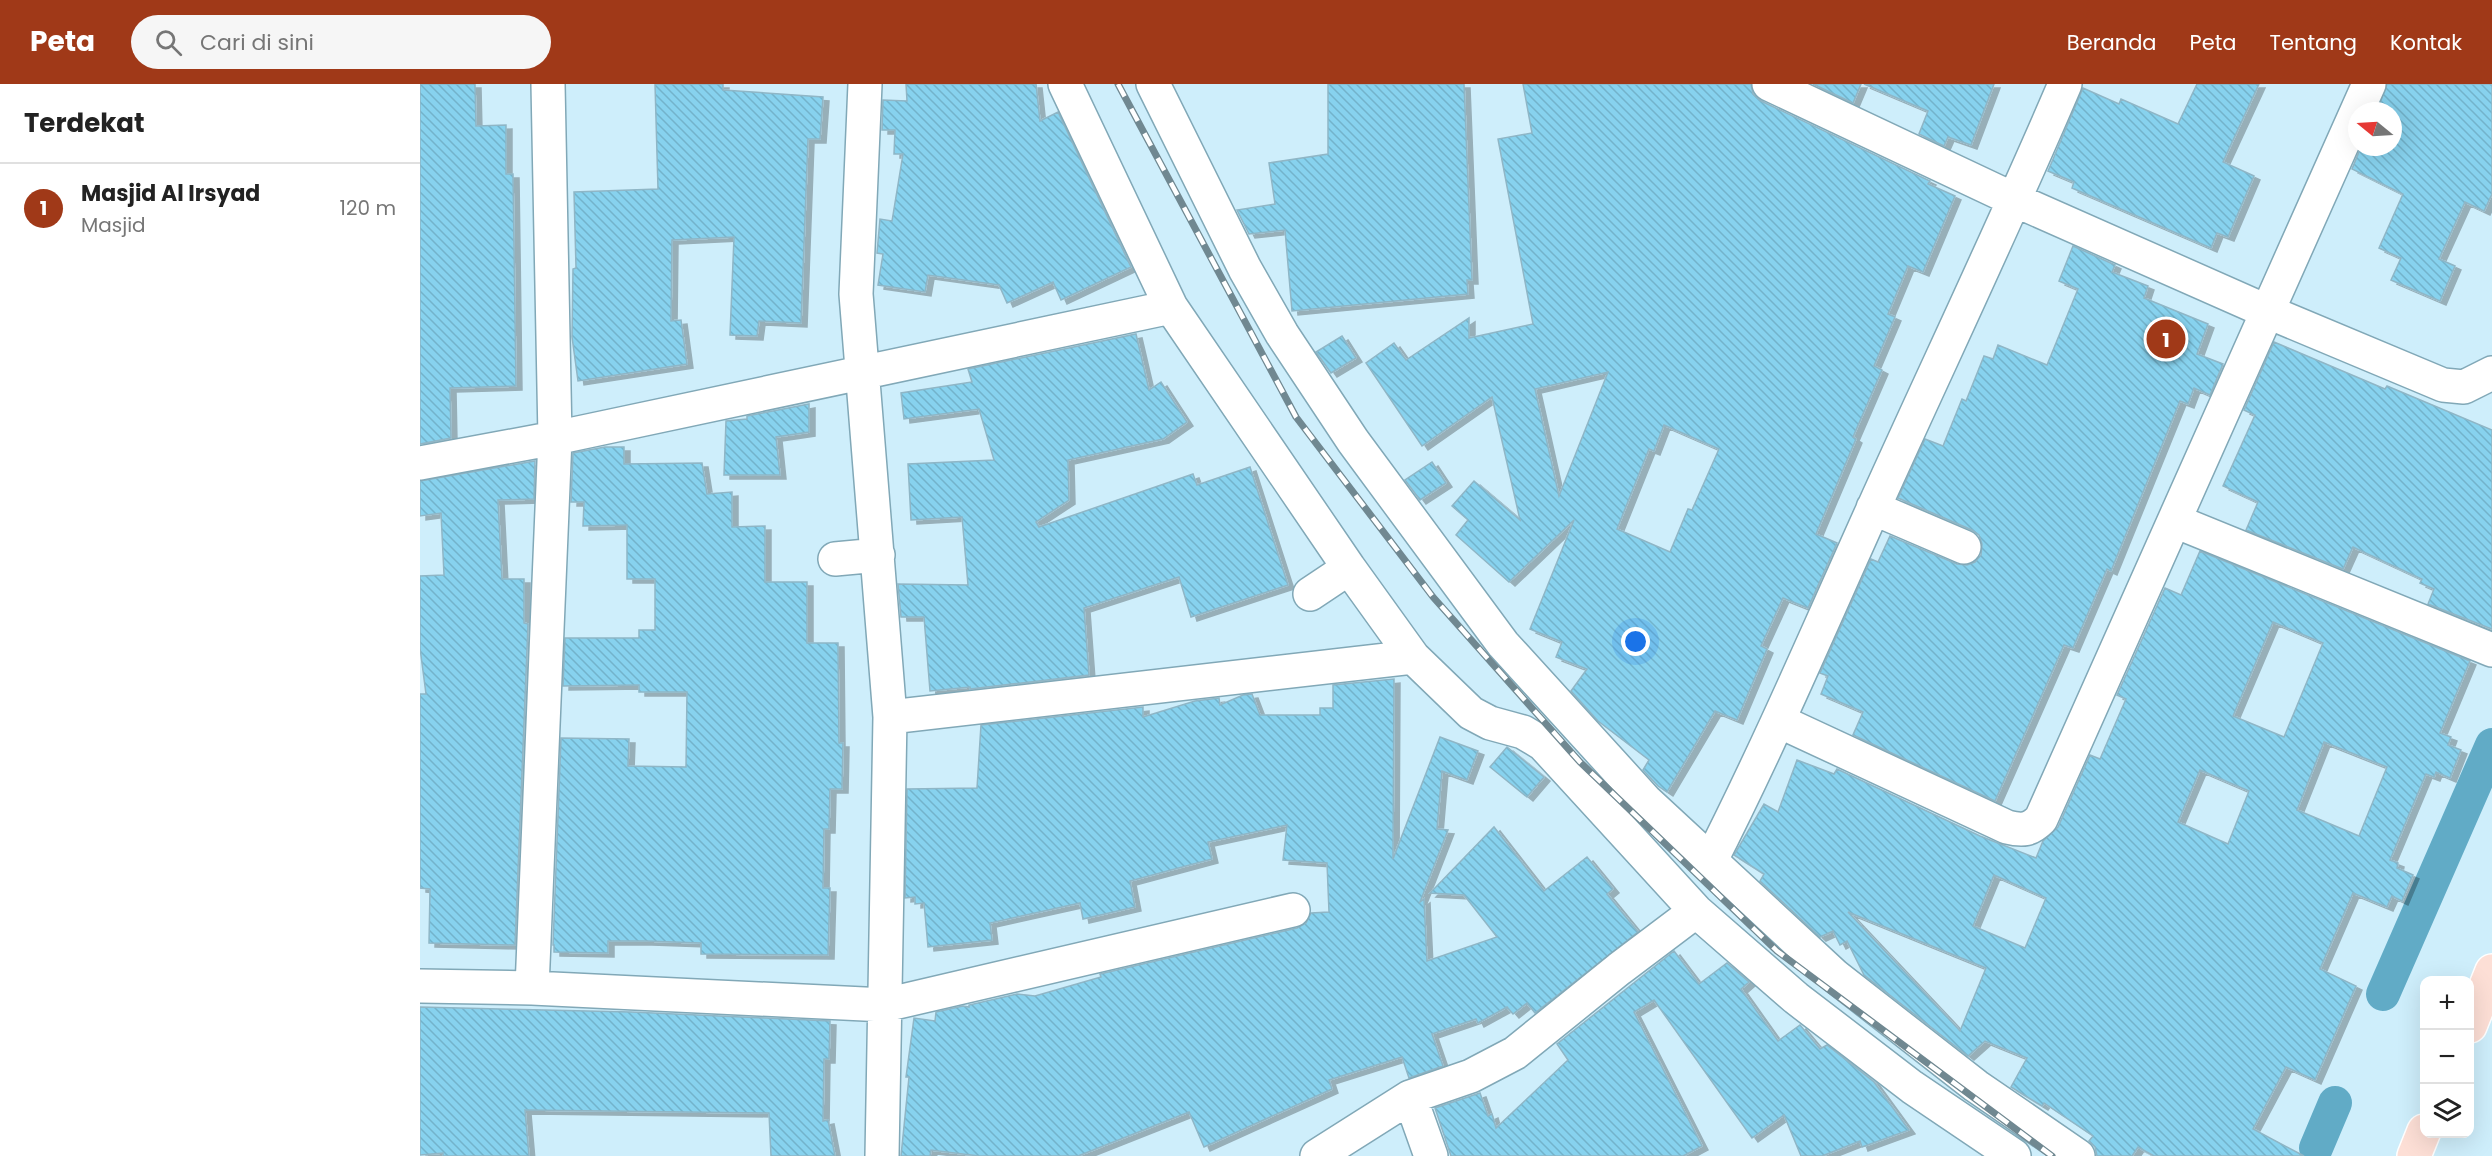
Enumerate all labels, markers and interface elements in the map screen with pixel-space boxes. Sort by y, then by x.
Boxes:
search box [131,15,551,69]
text: Peta [30,22,95,61]
icon: search [152,26,185,59]
text: Cari di sini [200,27,314,58]
text: Beranda [2067,28,2157,57]
text: Peta [2190,28,2237,57]
text: Tentang [2270,28,2357,57]
text: Kontak [2390,28,2462,57]
north arrow [2348,102,2402,156]
text: Terdekat [24,105,144,141]
text: Masjid Al Irsyad [81,178,260,209]
text: 1 [40,194,47,222]
text: 120 m [340,194,396,222]
text: Masjid [81,211,146,239]
pin: 1 [2146,316,2186,362]
your location [1621,627,1650,656]
map controls [2420,976,2474,1138]
button: + [2420,976,2474,1030]
button: − [2420,1030,2474,1084]
button: layers [2420,1084,2474,1138]

